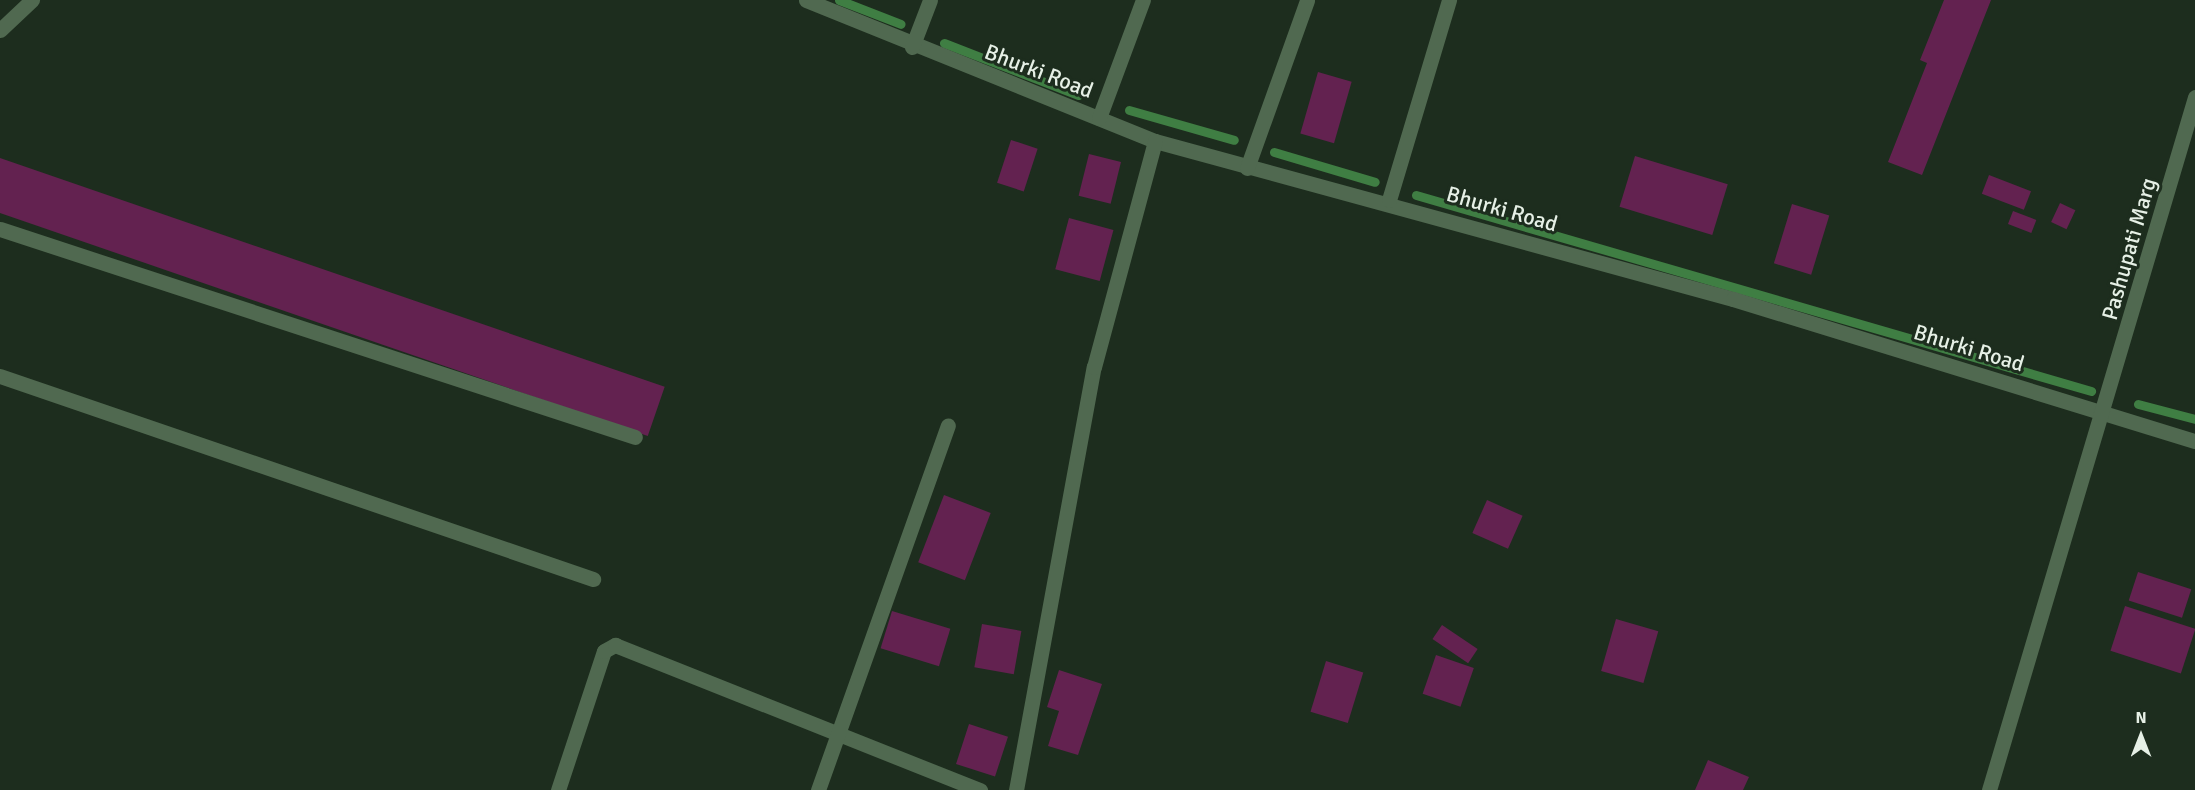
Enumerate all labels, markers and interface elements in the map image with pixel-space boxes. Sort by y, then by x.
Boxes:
street label: Bhurki Road [981,38,1097,104]
street label: Pashupati Marg [2096,175,2162,323]
street label: Bhurki Road [1443,181,1561,237]
street label: Bhurki Road [1911,319,2027,377]
north arrow [2111,706,2171,766]
text: N [2135,708,2147,728]

